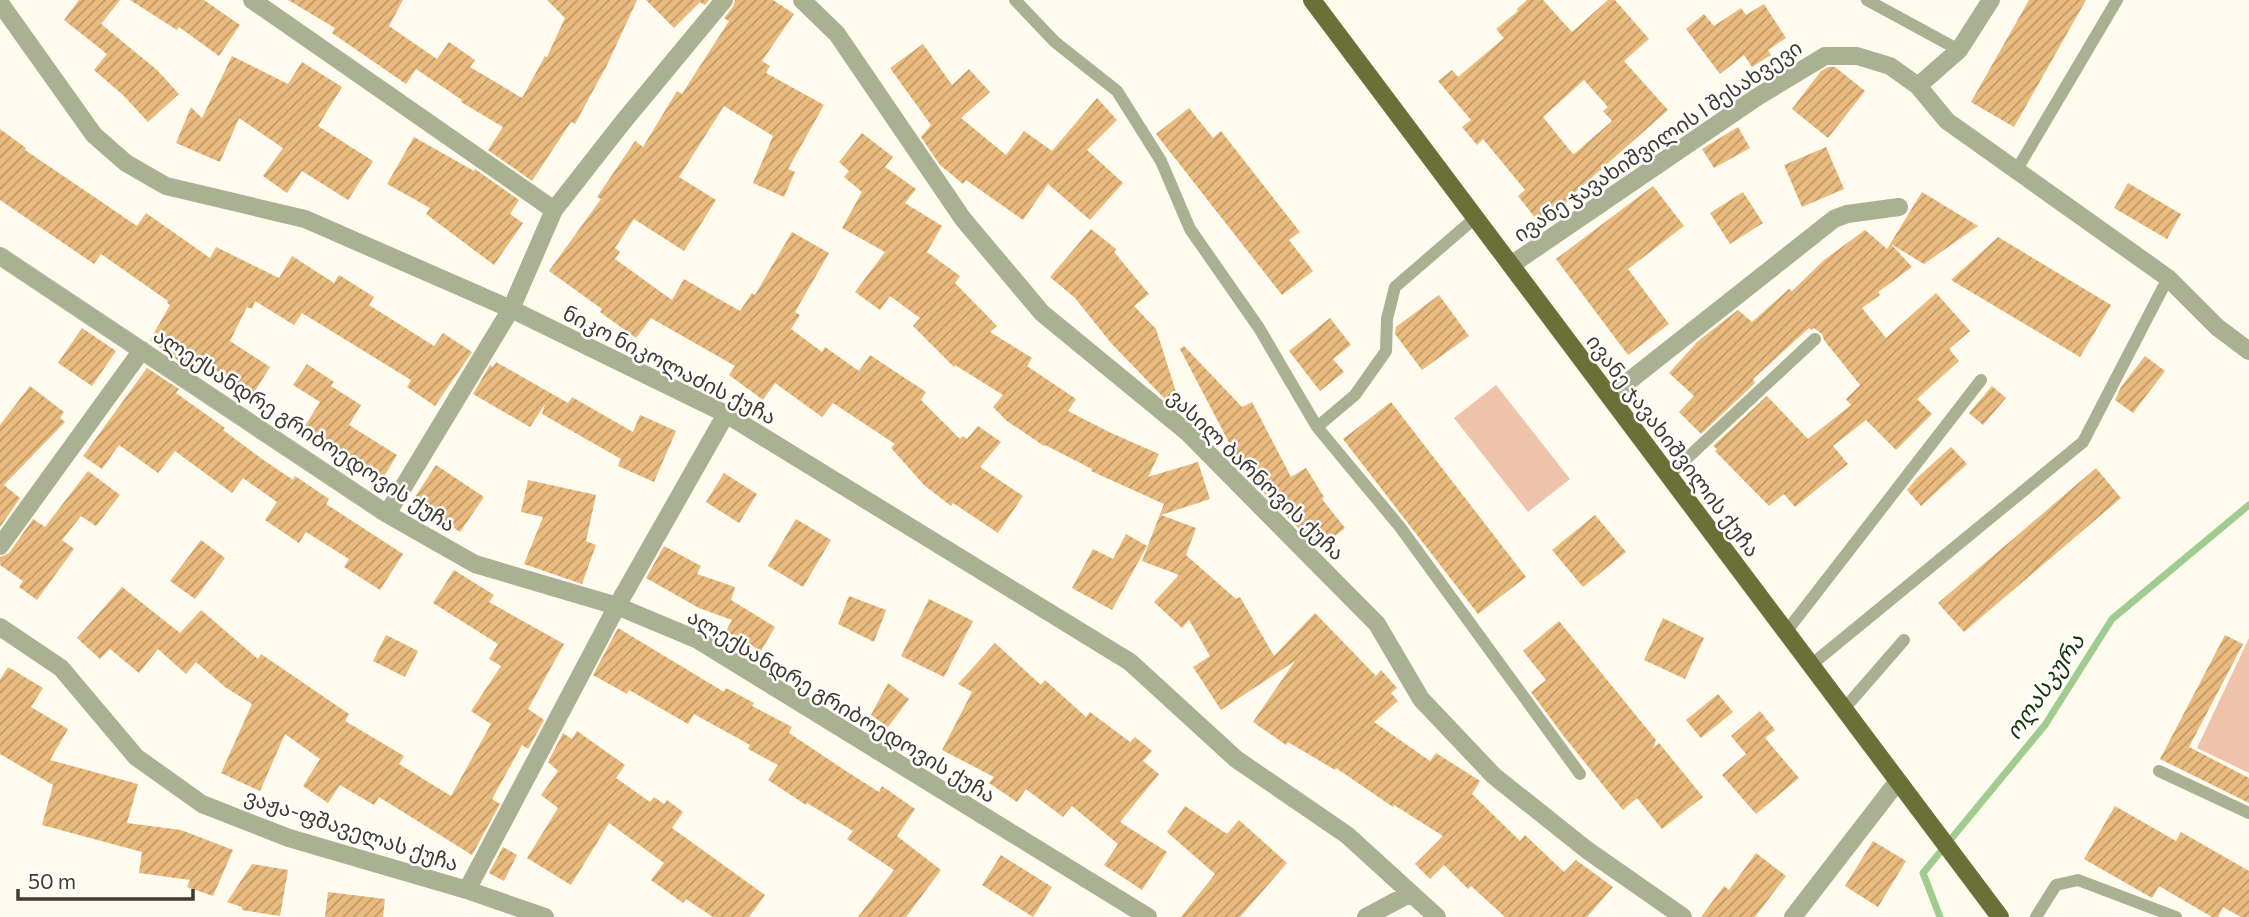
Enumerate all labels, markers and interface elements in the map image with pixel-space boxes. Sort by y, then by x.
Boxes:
street label: ივანე ჯავახიშვილის I შესახვევი [1508,34,1807,248]
street label: ნიკო ნიკოლაძის ქუჩა [558,299,781,430]
street label: ალექსანდრე გრიბოედოვის ქუჩა [148,322,461,538]
street label: ივანე ჯავახიშვილის ქუჩა [1581,329,1766,562]
street label: ვასილ ბარნოვის ქუჩა [1162,383,1350,566]
street label: ალექსანდრე გრიბოედოვის ქუჩა [682,603,1001,809]
water label: ოღასკურა [1998,627,2091,745]
street label: ვაჟა-ფშაველას ქუჩა [241,783,462,877]
scale bar [18,858,192,902]
text: 50 m [28,868,76,893]

